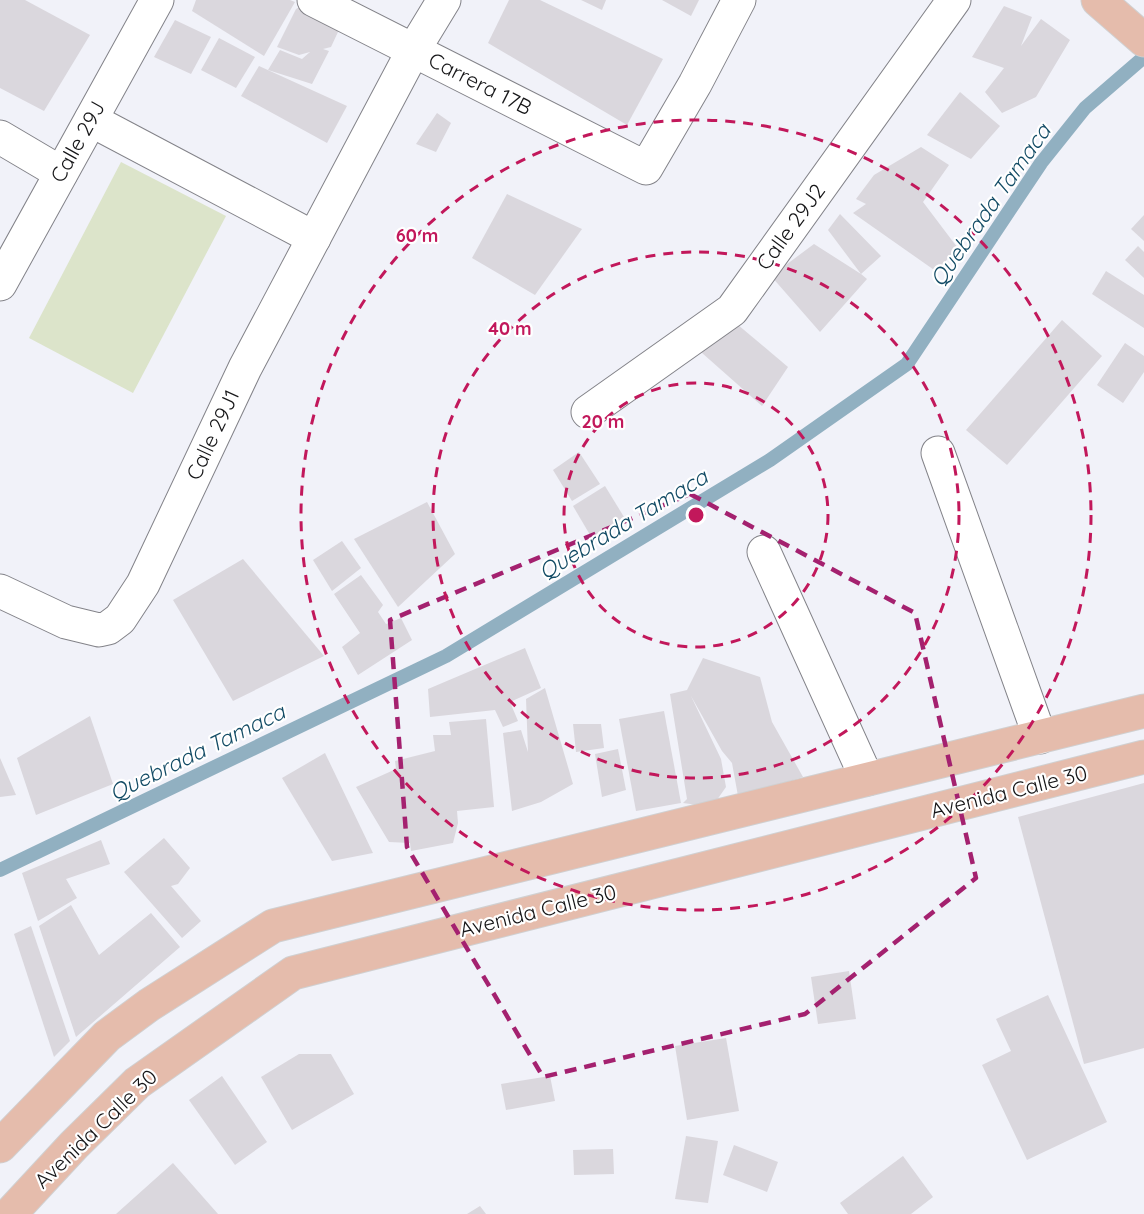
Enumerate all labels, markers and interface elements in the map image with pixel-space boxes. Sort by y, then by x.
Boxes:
street label: Carrera 17B [424,46,536,120]
street label: Calle 29J [44,96,110,187]
water label: Quebrada Tamaca [923,117,1058,292]
street label: Calle 29J2 [750,178,830,275]
text: 60 m [396,224,438,247]
text: 40 m [488,317,532,340]
street label: Calle 29J1 [180,385,244,484]
text: 20 m [582,410,624,433]
water label: Quebrada Tamaca [533,462,714,585]
centre of rings [686,505,706,525]
water label: Quebrada Tamaca [105,697,291,807]
street label: Avenida Calle 30 [928,759,1090,823]
street label: Avenida Calle 30 [457,878,619,942]
street label: Avenida Calle 30 [28,1063,162,1193]

